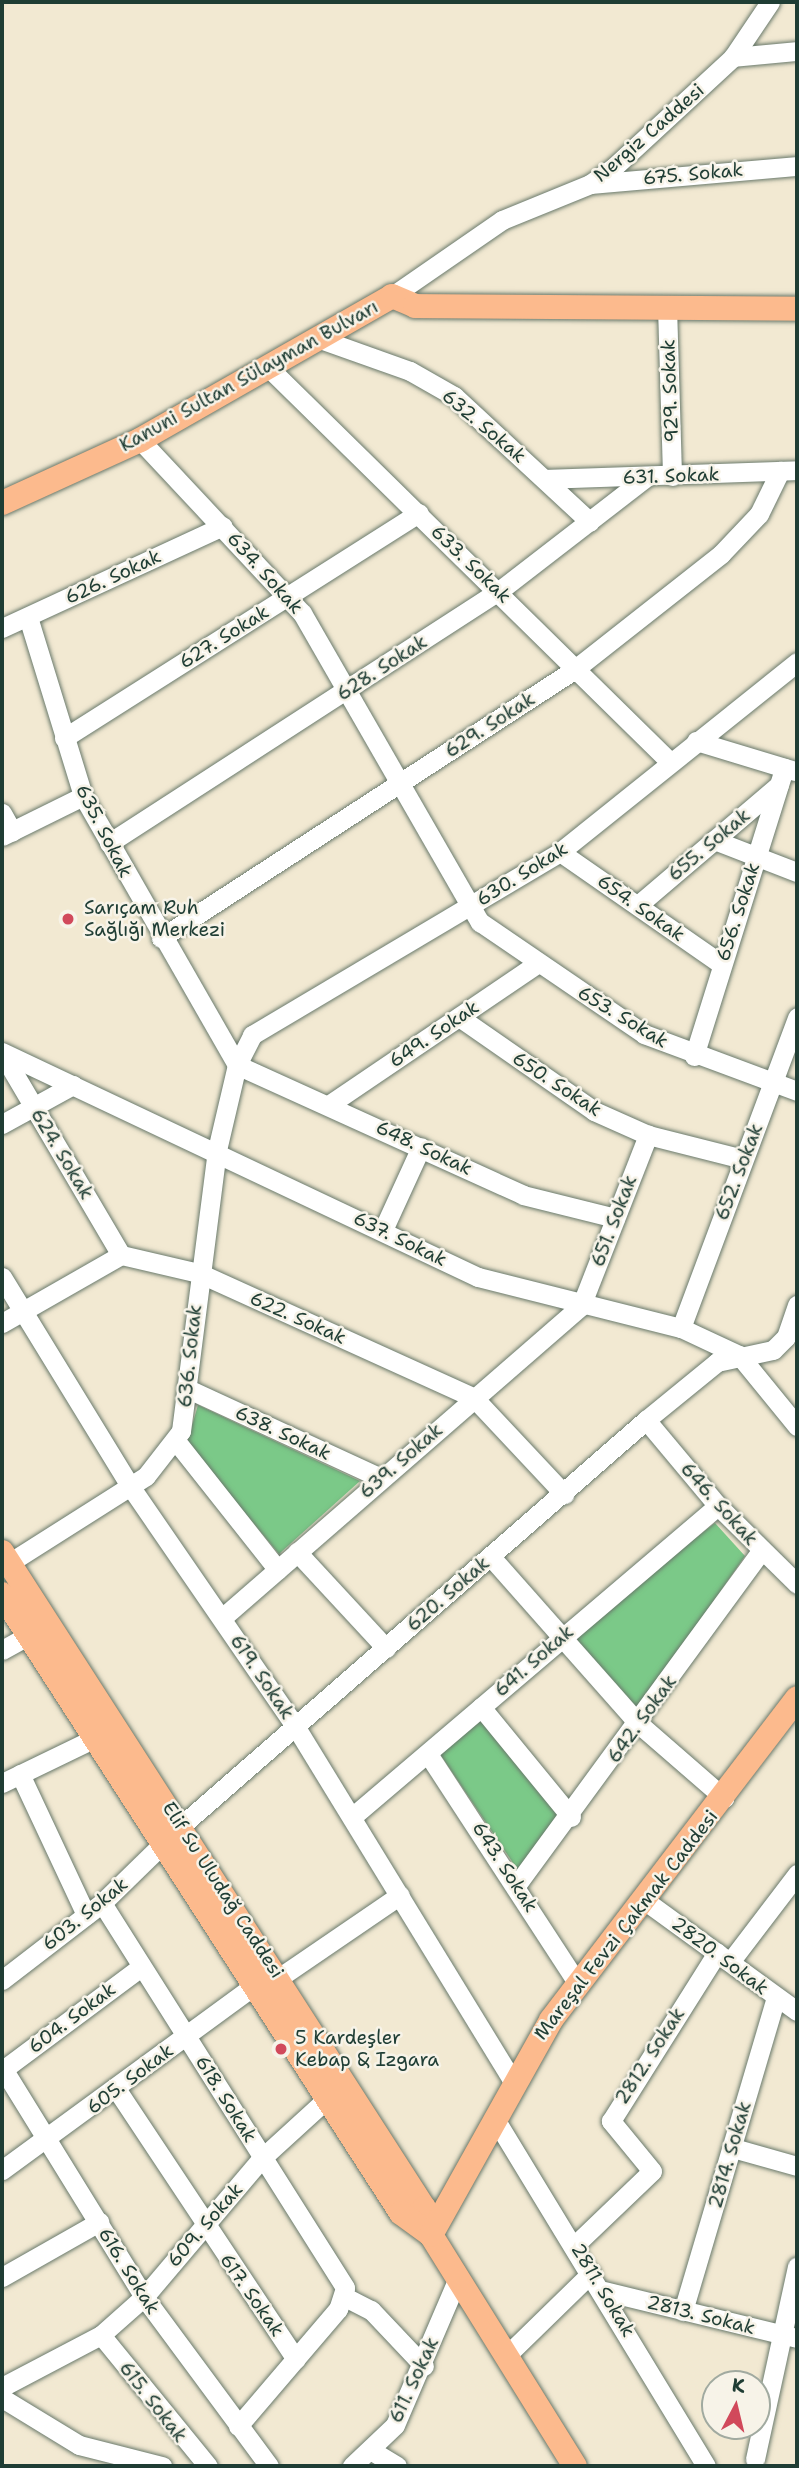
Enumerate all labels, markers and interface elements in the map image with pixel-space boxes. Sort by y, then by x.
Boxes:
street label: Nergiz Caddesi [589,79,709,187]
street label: 675. Sokak [642,158,744,190]
street label: Kanuni Sultan Sülayman Bulvarı [116,295,382,457]
street label: 929. Sokak [657,339,683,443]
street label: 632. Sokak [437,384,531,468]
street label: 631. Sokak [622,463,720,489]
street label: 633. Sokak [426,520,516,608]
street label: 634. Sokak [222,527,308,619]
street label: 626. Sokak [61,545,165,609]
street label: 627. Sokak [175,600,273,674]
street label: 628. Sokak [333,630,431,706]
street label: 629. Sokak [441,687,539,763]
street label: 635. Sokak [71,781,137,881]
street label: 655. Sokak [663,804,755,886]
street label: 630. Sokak [472,837,572,911]
street label: 656. Sokak [711,860,765,964]
street label: 654. Sokak [593,870,689,946]
place label: Sarıçam Ruh Sağlığı Merkezi [84,897,225,941]
marker: Sarıçam Ruh Sağlığı Merkezi [58,909,78,929]
street label: 653. Sokak [574,981,672,1053]
street label: 649. Sokak [385,996,483,1072]
street label: 650. Sokak [508,1047,606,1121]
street label: 624. Sokak [26,1104,98,1204]
street label: 648. Sokak [372,1116,476,1180]
street label: 652. Sokak [710,1120,768,1224]
street label: 651. Sokak [586,1172,642,1270]
street label: 637. Sokak [350,1207,450,1271]
street label: 622. Sokak [246,1287,350,1349]
street label: 636. Sokak [173,1303,207,1409]
street label: 638. Sokak [231,1401,335,1465]
street label: 639. Sokak [355,1419,447,1503]
street label: 646. Sokak [676,1458,762,1550]
street label: 620. Sokak [402,1552,494,1636]
street label: 641. Sokak [490,1620,578,1702]
street label: 619. Sokak [225,1630,299,1724]
street label: 642. Sokak [602,1671,682,1767]
street label: Elif Su Uludağ Caddesi [157,1798,289,1982]
street label: Mareşal Fevzi Çakmak Caddesi [529,1806,723,2044]
street label: 643. Sokak [467,1818,543,1916]
street label: 603. Sokak [38,1873,132,1955]
street label: 2820. Sokak [667,1912,773,2000]
street label: 604. Sokak [24,1978,120,2058]
street label: 2812. Sokak [610,2003,690,2109]
place label: 5 Kardeşler Kebap & Izgara [295,2027,439,2071]
street label: 605. Sokak [82,2039,178,2119]
marker: 5 Kardeşler Kebap & Izgara [273,2041,289,2057]
street label: 618. Sokak [190,2051,262,2147]
street label: 2814. Sokak [704,2099,756,2211]
street label: 609. Sokak [162,2178,248,2272]
street label: 616. Sokak [93,2224,165,2318]
street label: 2811. Sokak [566,2239,640,2341]
street label: 617. Sokak [215,2249,289,2341]
street label: 2813. Sokak [645,2291,757,2339]
street label: 611. Sokak [384,2334,444,2426]
street label: 615. Sokak [114,2357,192,2447]
north arrow [701,2370,771,2440]
text: K [730,2372,746,2399]

